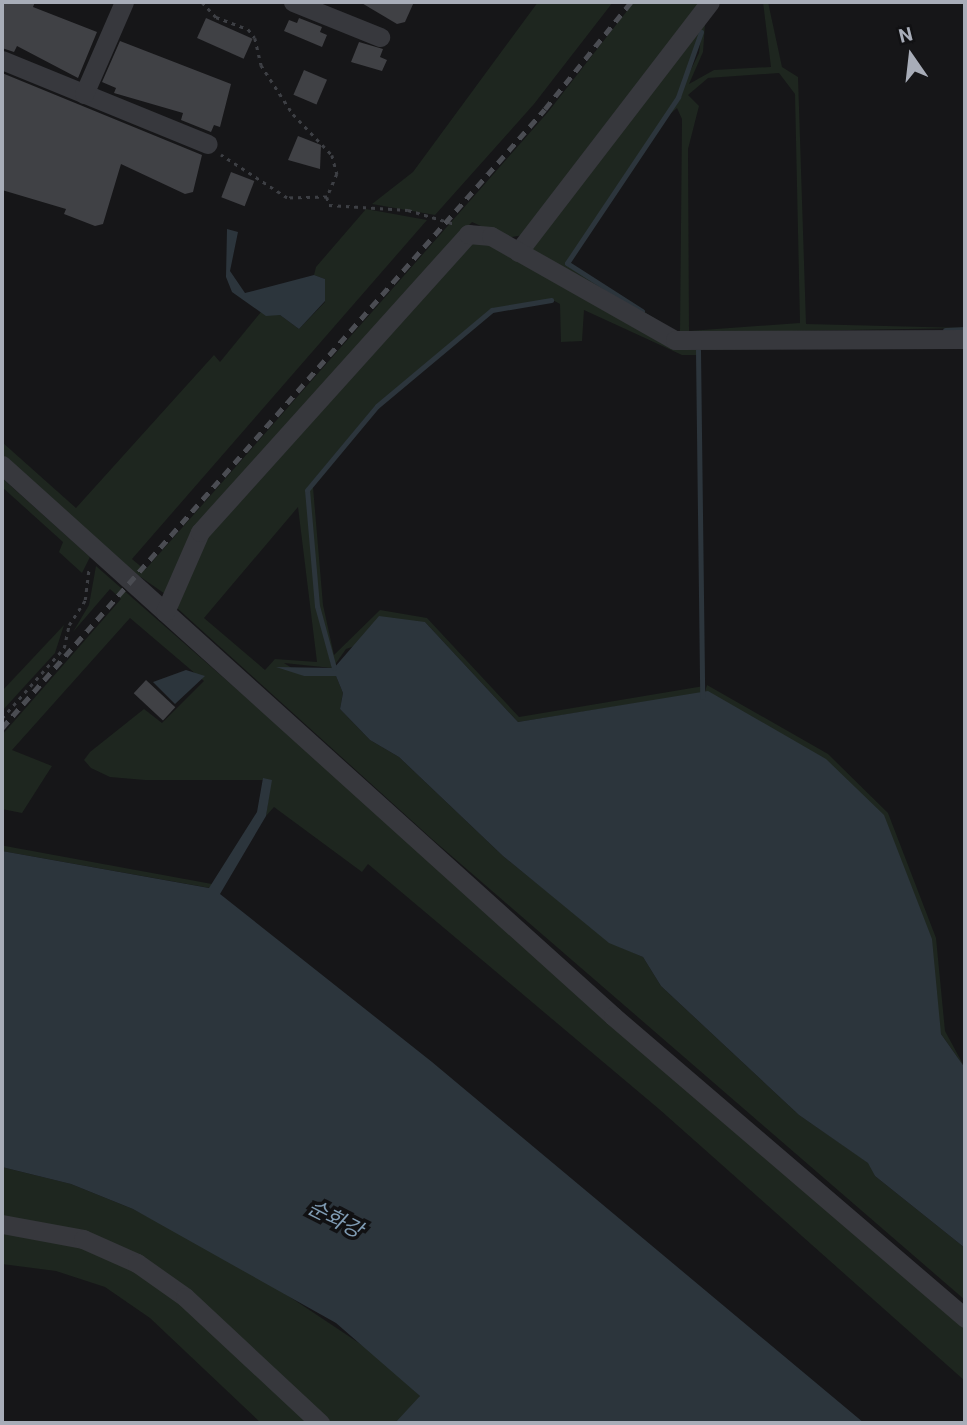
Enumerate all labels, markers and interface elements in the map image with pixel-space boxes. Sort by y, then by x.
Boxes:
north arrow [876,21,946,91]
text: N [897,22,915,48]
water label: 순화강 [303,1195,367,1243]

